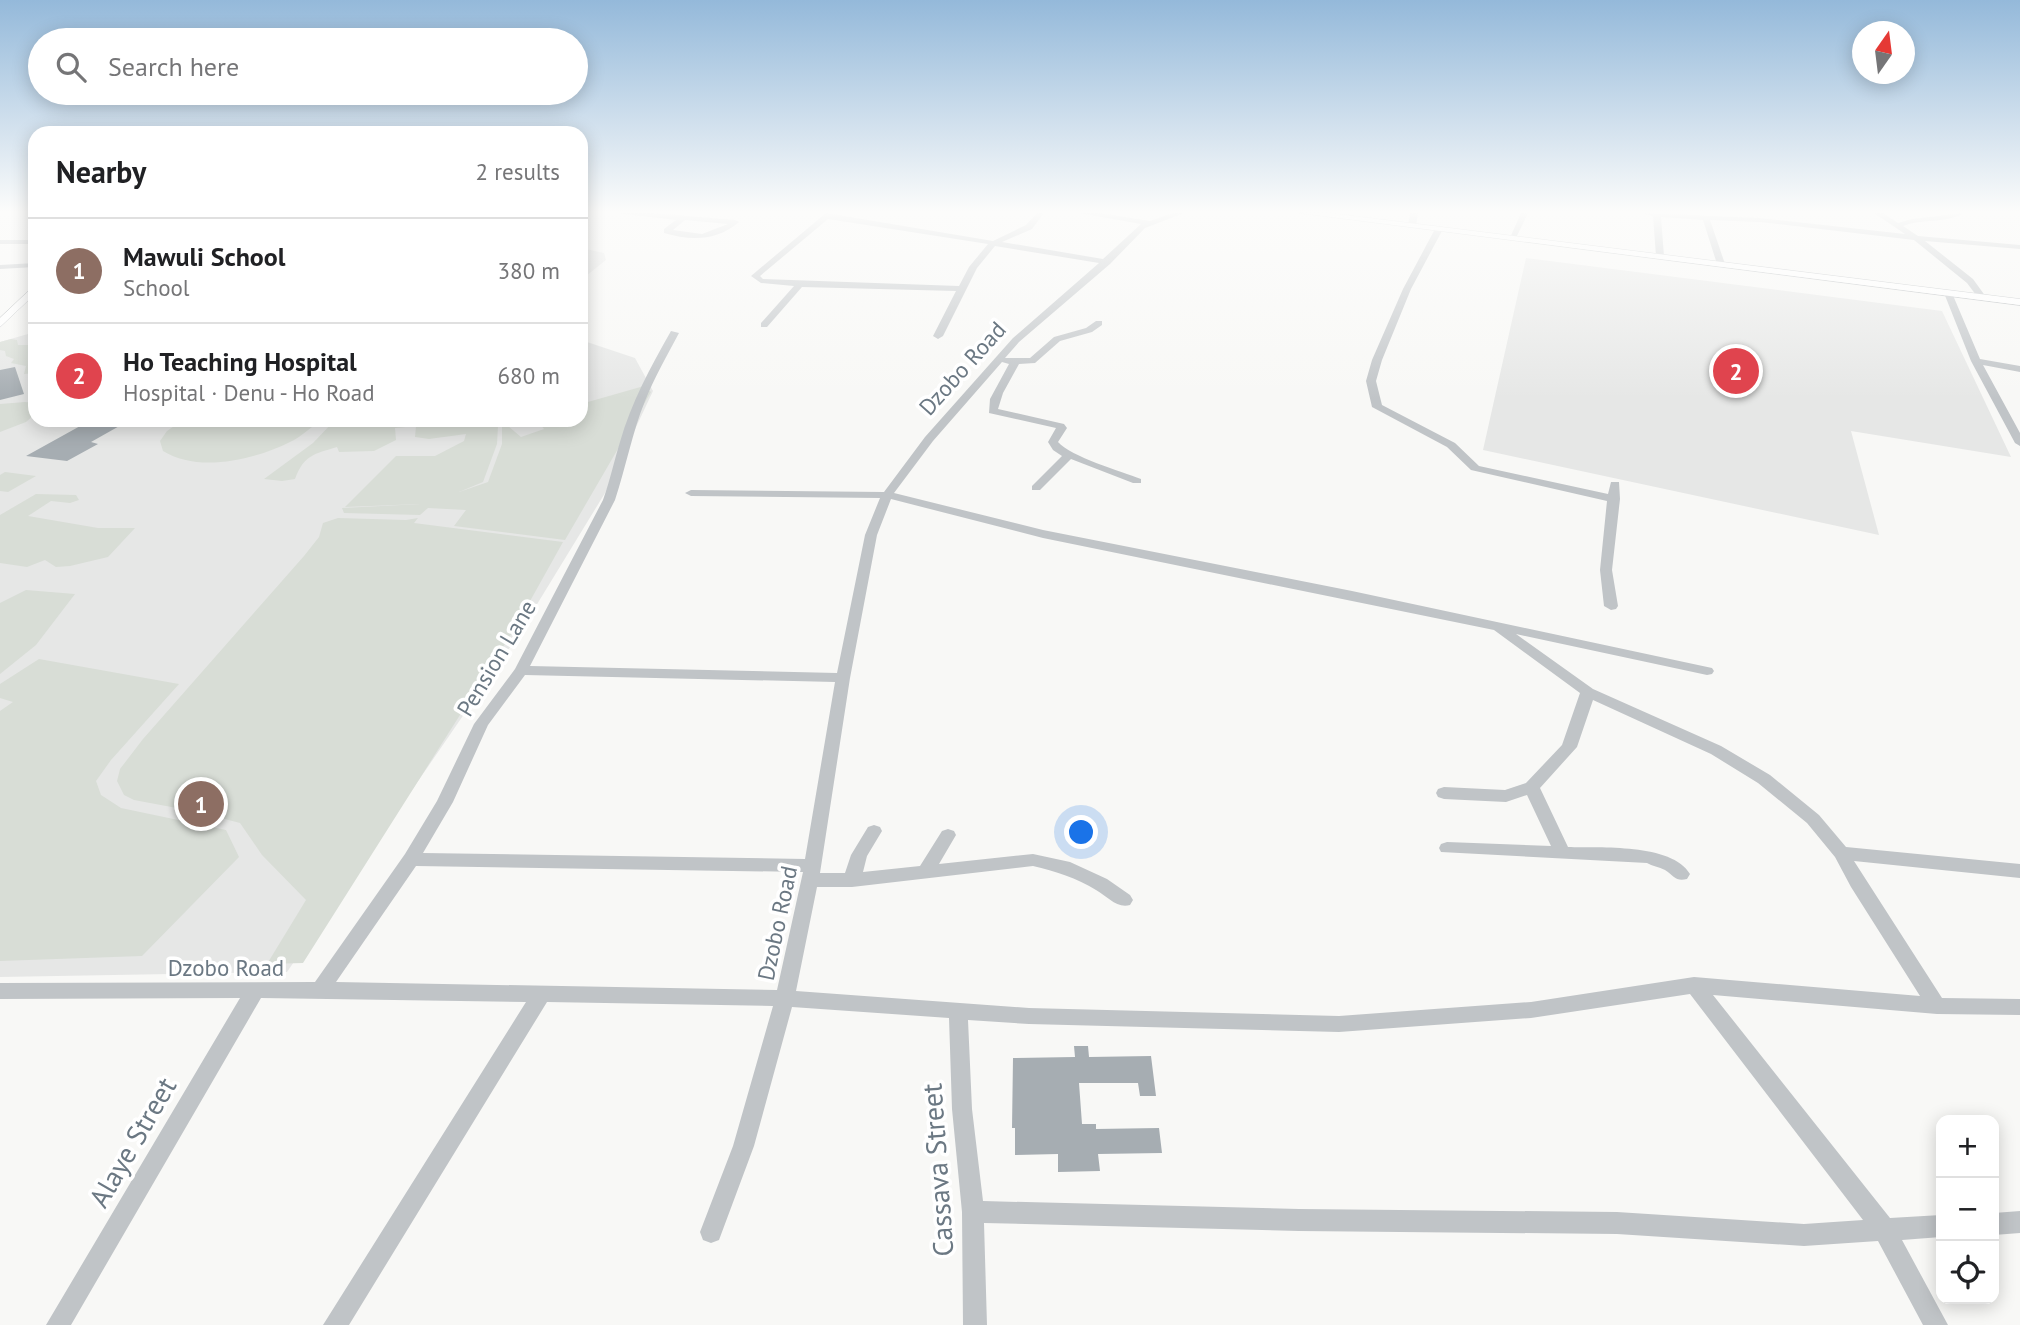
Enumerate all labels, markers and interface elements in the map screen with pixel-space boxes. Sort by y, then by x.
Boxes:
north arrow [1852,21,1915,84]
search box [28,28,588,105]
icon: search [52,48,90,86]
text: Search here [108,50,239,83]
text: Nearby [56,152,146,191]
text: 2 results [476,157,560,186]
text: Mawuli School [123,240,285,273]
text: 1 [72,256,86,285]
text: 380 m [498,256,560,285]
text: School [123,273,190,302]
street label: Dzobo Road [912,315,1012,421]
text: Ho Teaching Hospital [123,345,357,378]
pin: 2 [1713,345,1759,397]
text: 2 [72,361,86,390]
text: 680 m [498,361,560,390]
text: Hospital · Denu - Ho Road [123,378,375,407]
street label: Pension Lane [450,595,542,721]
pin: 1 [178,778,224,830]
your location [1064,815,1098,849]
street label: Dzobo Road [751,863,803,983]
street label: Dzobo Road [168,953,284,982]
street label: Alaye Street [80,1070,184,1214]
street label: Cassava Street [912,1082,961,1258]
map controls [1936,1115,1999,1304]
button: + [1936,1115,1999,1178]
button: − [1936,1178,1999,1241]
button: locate [1936,1241,1999,1304]

